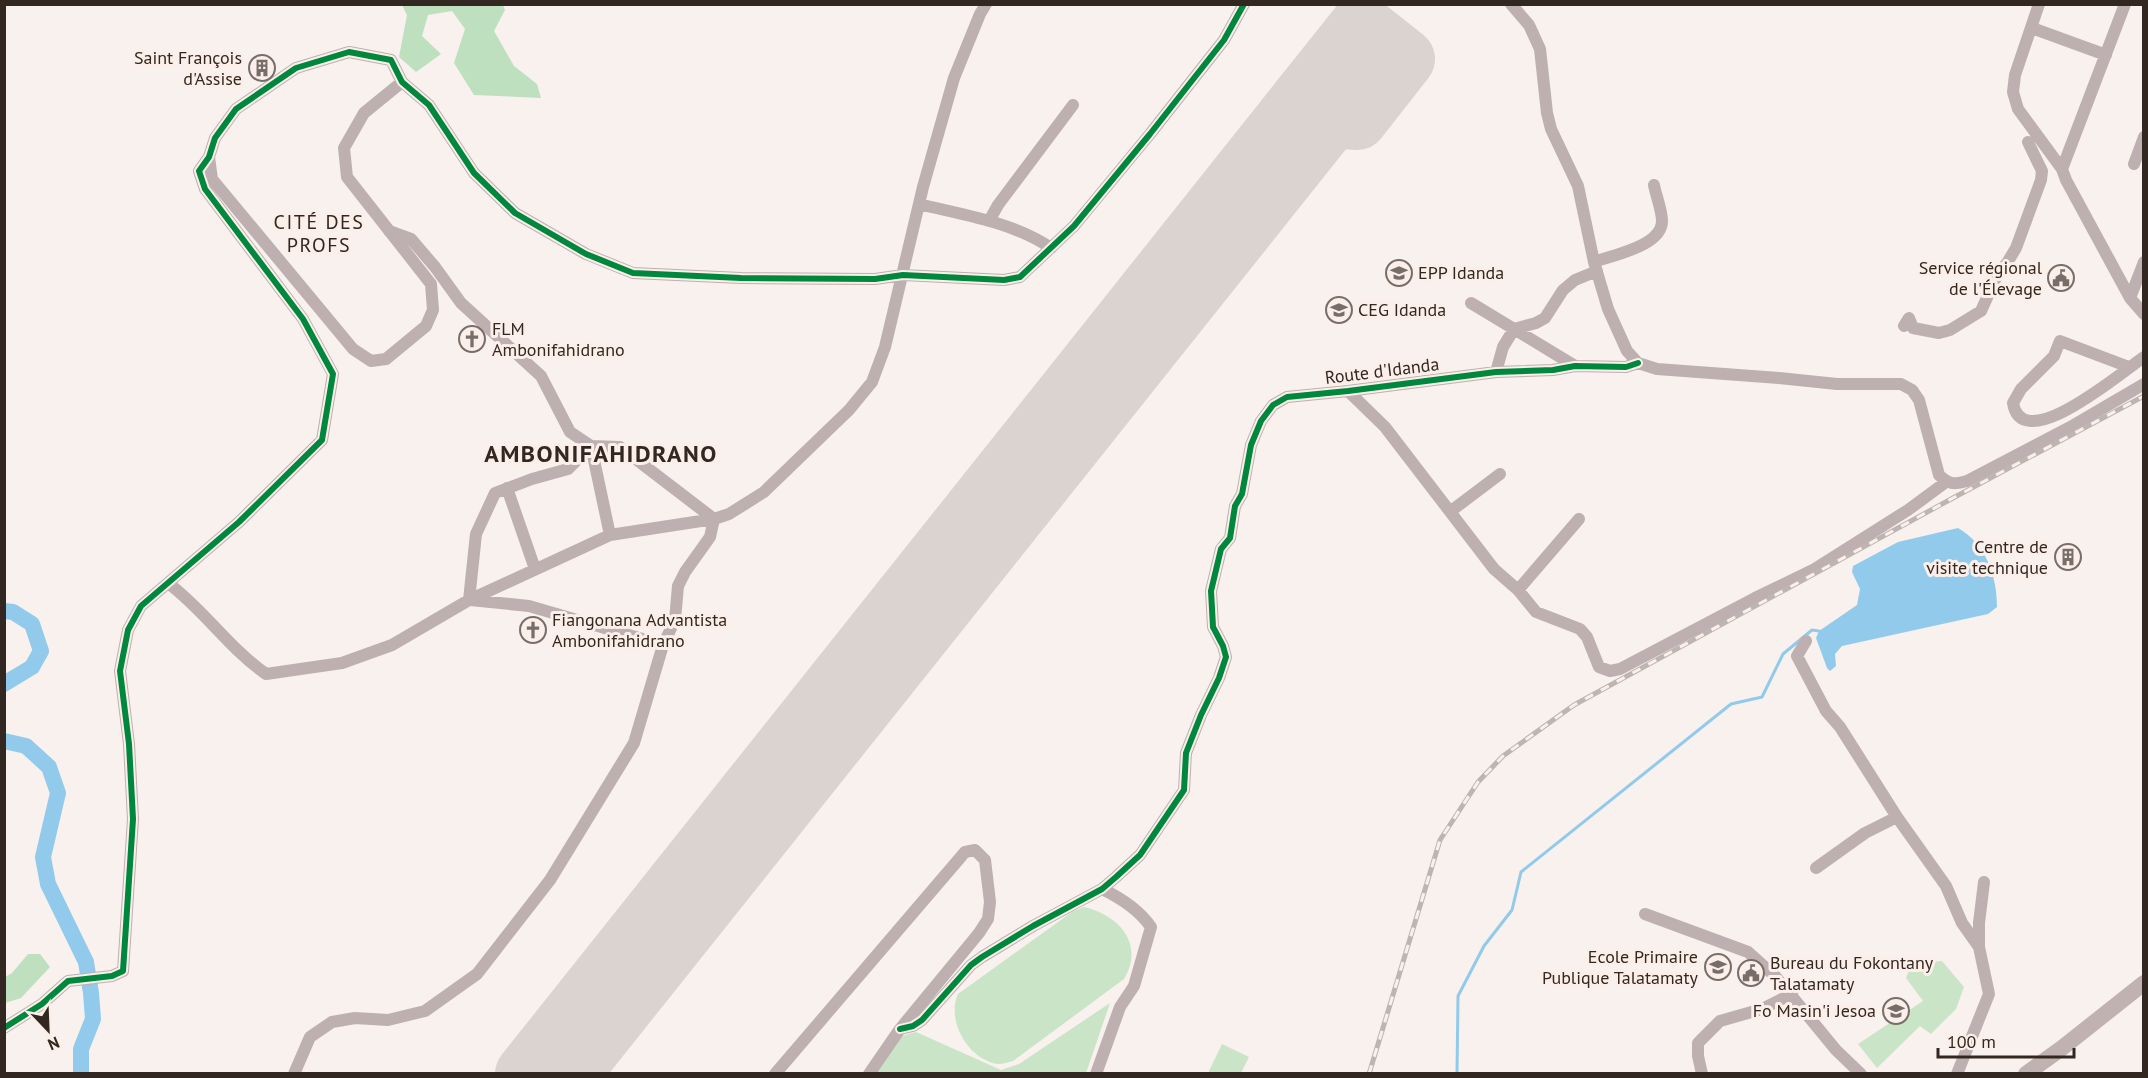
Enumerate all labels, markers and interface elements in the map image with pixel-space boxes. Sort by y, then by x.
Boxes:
place label: Saint François d'Assise [134,46,242,90]
building icon: Saint François d'Assise [247,53,277,83]
district label: CITÉ DES PROFS [274,209,364,258]
place label: Service régional de l'Élevage [1919,256,2043,300]
school or university icon: EPP Idanda [1384,258,1414,288]
place label: EPP Idanda [1418,261,1504,284]
public building icon: Service régional de l'Élevage [2046,263,2076,293]
school or university icon: CEG Idanda [1324,295,1354,325]
place label: CEG Idanda [1358,298,1446,321]
place label: FLM Ambonifahidrano [492,317,625,361]
church icon: FLM Ambonifahidrano [457,324,487,354]
street label: Route d'Idanda [1323,352,1440,389]
district label: AMBONIFAHIDRANO [484,438,718,469]
place label: Centre de visite technique [1926,535,2048,579]
building icon: Centre de visite technique [2053,542,2083,572]
place label: Fiangonana Advantista Ambonifahidrano [552,608,727,652]
church icon: Fiangonana Advantista Ambonifahidrano [518,615,548,645]
place label: Ecole Primaire Publique Talatamaty [1542,945,1699,989]
place label: Bureau du Fokontany Talatamaty [1770,951,1934,995]
school or university icon: Ecole Primaire Publique Talatamaty [1703,952,1733,982]
public building icon: Bureau du Fokontany Talatamaty [1736,958,1766,988]
school or university icon: Fo Masin'i Jesoa [1881,996,1911,1026]
place label: Fo Masin'i Jesoa [1753,999,1876,1022]
north arrow [18,1000,78,1060]
scale bar [1938,1021,2074,1059]
text: 100 m [1947,1030,1996,1053]
text: N [45,1033,63,1055]

